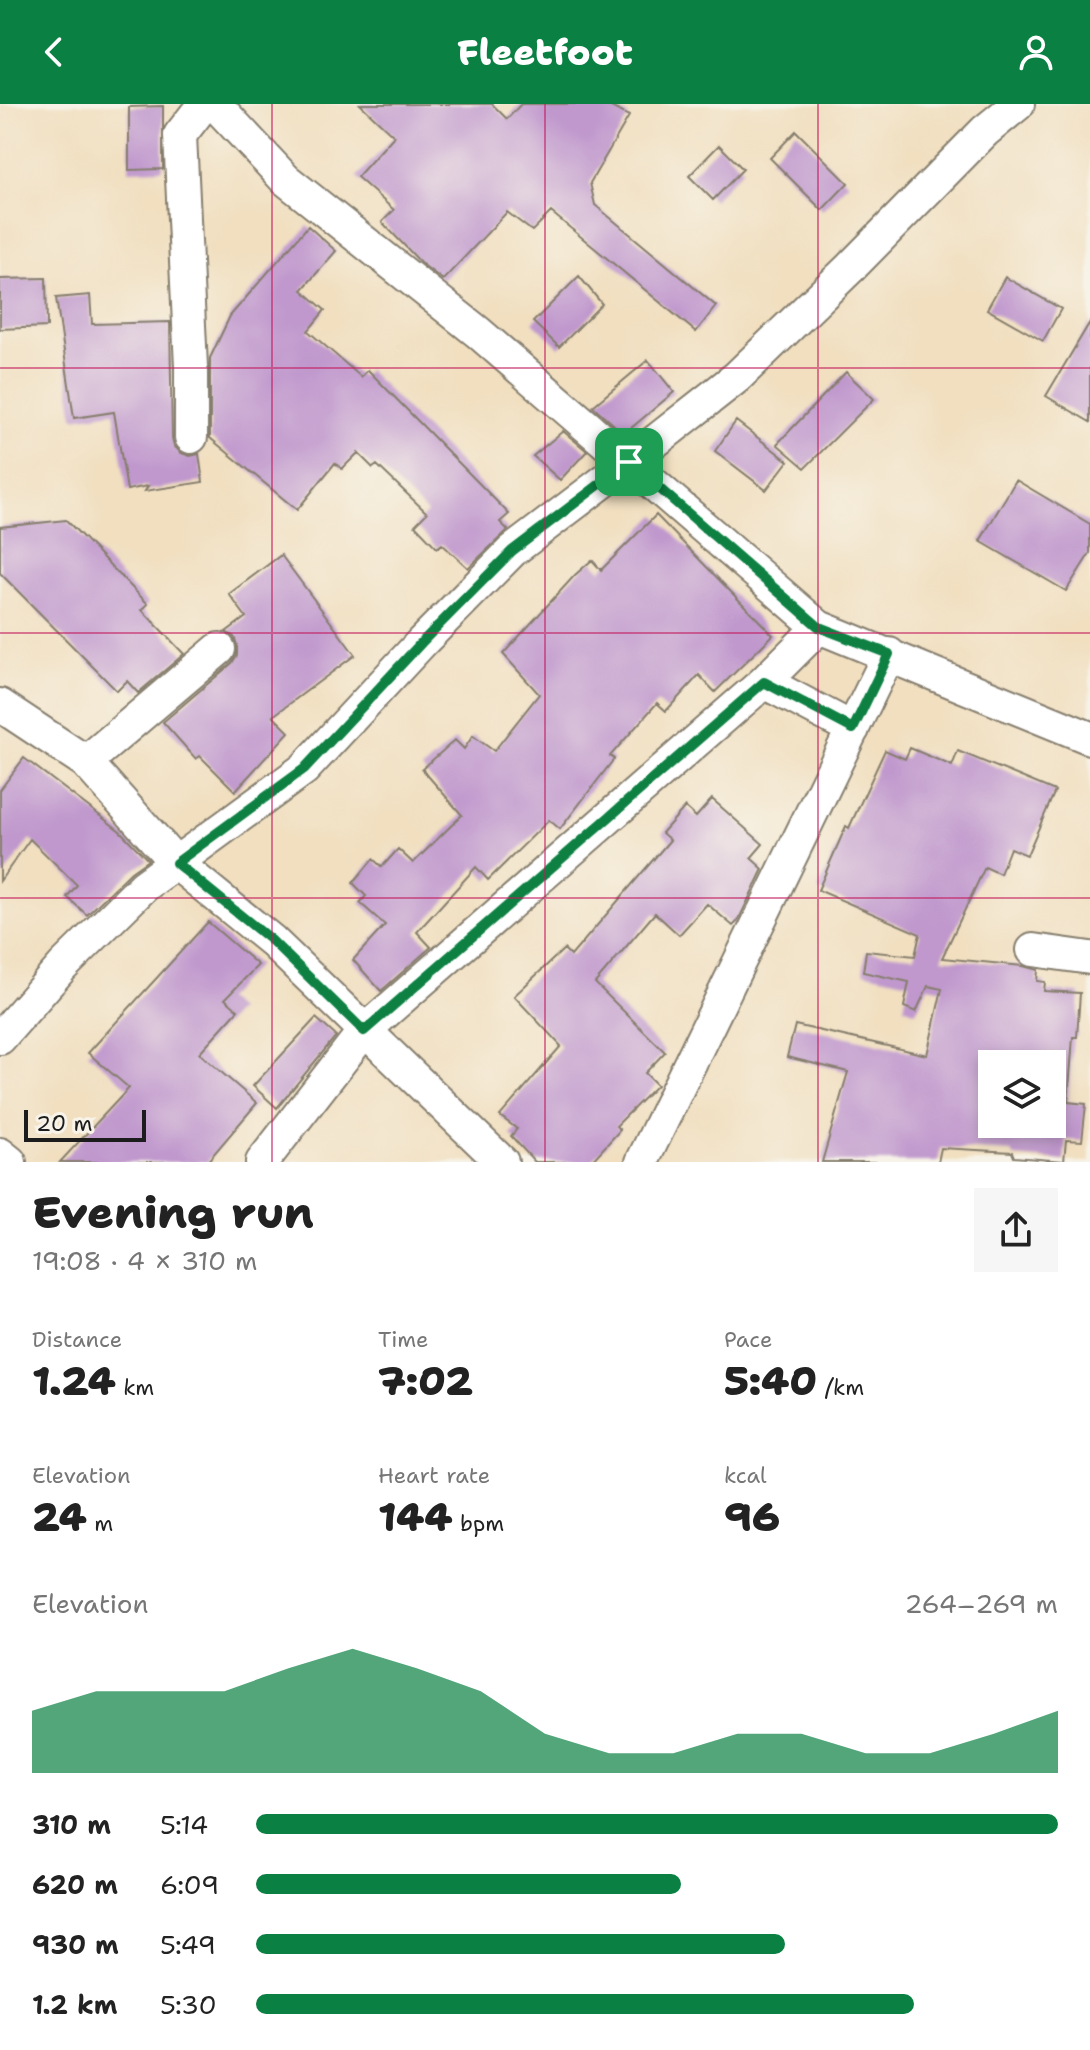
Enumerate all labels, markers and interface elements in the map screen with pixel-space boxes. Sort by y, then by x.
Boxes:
text: Fleetfoot [457,28,633,77]
icon: back [32,30,76,74]
icon: person [1014,30,1058,74]
pin [595,428,663,496]
icon: arrive [607,440,651,484]
map controls [978,1050,1066,1138]
button: layers [978,1050,1066,1138]
scale bar [24,1106,146,1142]
text: 20 m [36,1109,93,1138]
text: Evening run [32,1183,314,1242]
button: share [974,1188,1058,1272]
text: 19:08 · 4 × 310 m [32,1243,257,1278]
text: Distance [32,1325,122,1354]
text: Time [378,1325,428,1354]
text: Pace [724,1325,772,1354]
text: 1.24 [32,1354,116,1408]
text: 7:02 [378,1354,473,1408]
text: 5:40 [724,1354,817,1408]
text: km [116,1373,154,1402]
text: /km [817,1373,864,1402]
text: Elevation [32,1461,130,1490]
text: Heart rate [378,1461,490,1490]
text: kcal [724,1461,767,1490]
text: 24 [32,1490,87,1544]
text: 144 [378,1490,452,1544]
text: 96 [724,1490,780,1544]
text: m [87,1509,113,1538]
text: bpm [452,1509,504,1538]
text: Elevation [32,1586,148,1621]
text: 264–269 m [905,1586,1058,1621]
text: 310 m [32,1807,111,1842]
text: 5:14 [160,1807,208,1842]
text: 620 m [32,1867,118,1902]
text: 6:09 [160,1867,219,1902]
text: 930 m [32,1927,119,1962]
text: 5:49 [160,1927,216,1962]
text: 1.2 km [32,1987,117,2022]
text: 5:30 [160,1987,217,2022]

